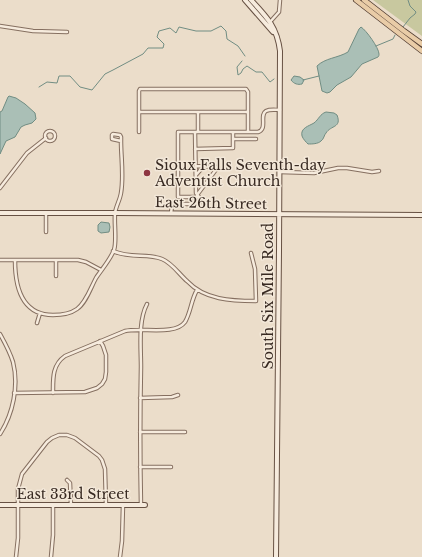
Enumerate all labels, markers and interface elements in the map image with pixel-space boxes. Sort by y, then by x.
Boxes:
place label: Sioux Falls Seventh-day Adventist Church [154,156,326,190]
marker: Sioux Falls Seventh-day Adventist Church [142,168,152,178]
street label: East 26th Street [155,193,268,213]
street label: South Six Mile Road [259,222,277,369]
street label: East 33rd Street [17,485,130,503]

